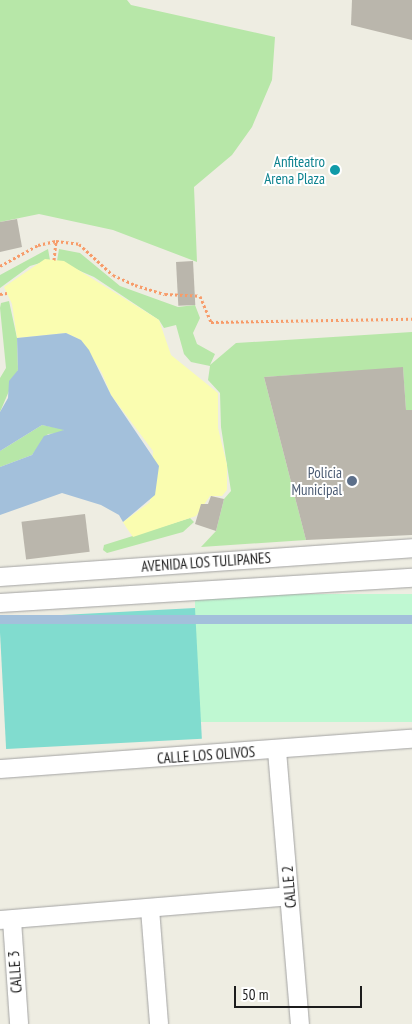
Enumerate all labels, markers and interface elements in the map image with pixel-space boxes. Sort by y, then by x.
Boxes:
place label: Anfiteatro Arena Plaza [264,152,325,187]
marker: Anfiteatro Arena Plaza [329,164,341,176]
place label: Policia Municipal [291,463,342,498]
marker: Policia Municipal [346,475,358,487]
street label: AVENIDA LOS TULIPANES [140,548,272,576]
street label: CALLE LOS OLIVOS [156,743,256,767]
street label: CALLE 2 [278,865,300,909]
street label: CALLE 3 [5,950,25,994]
scale bar [237,976,364,1008]
text: 50 m [242,985,268,1004]

